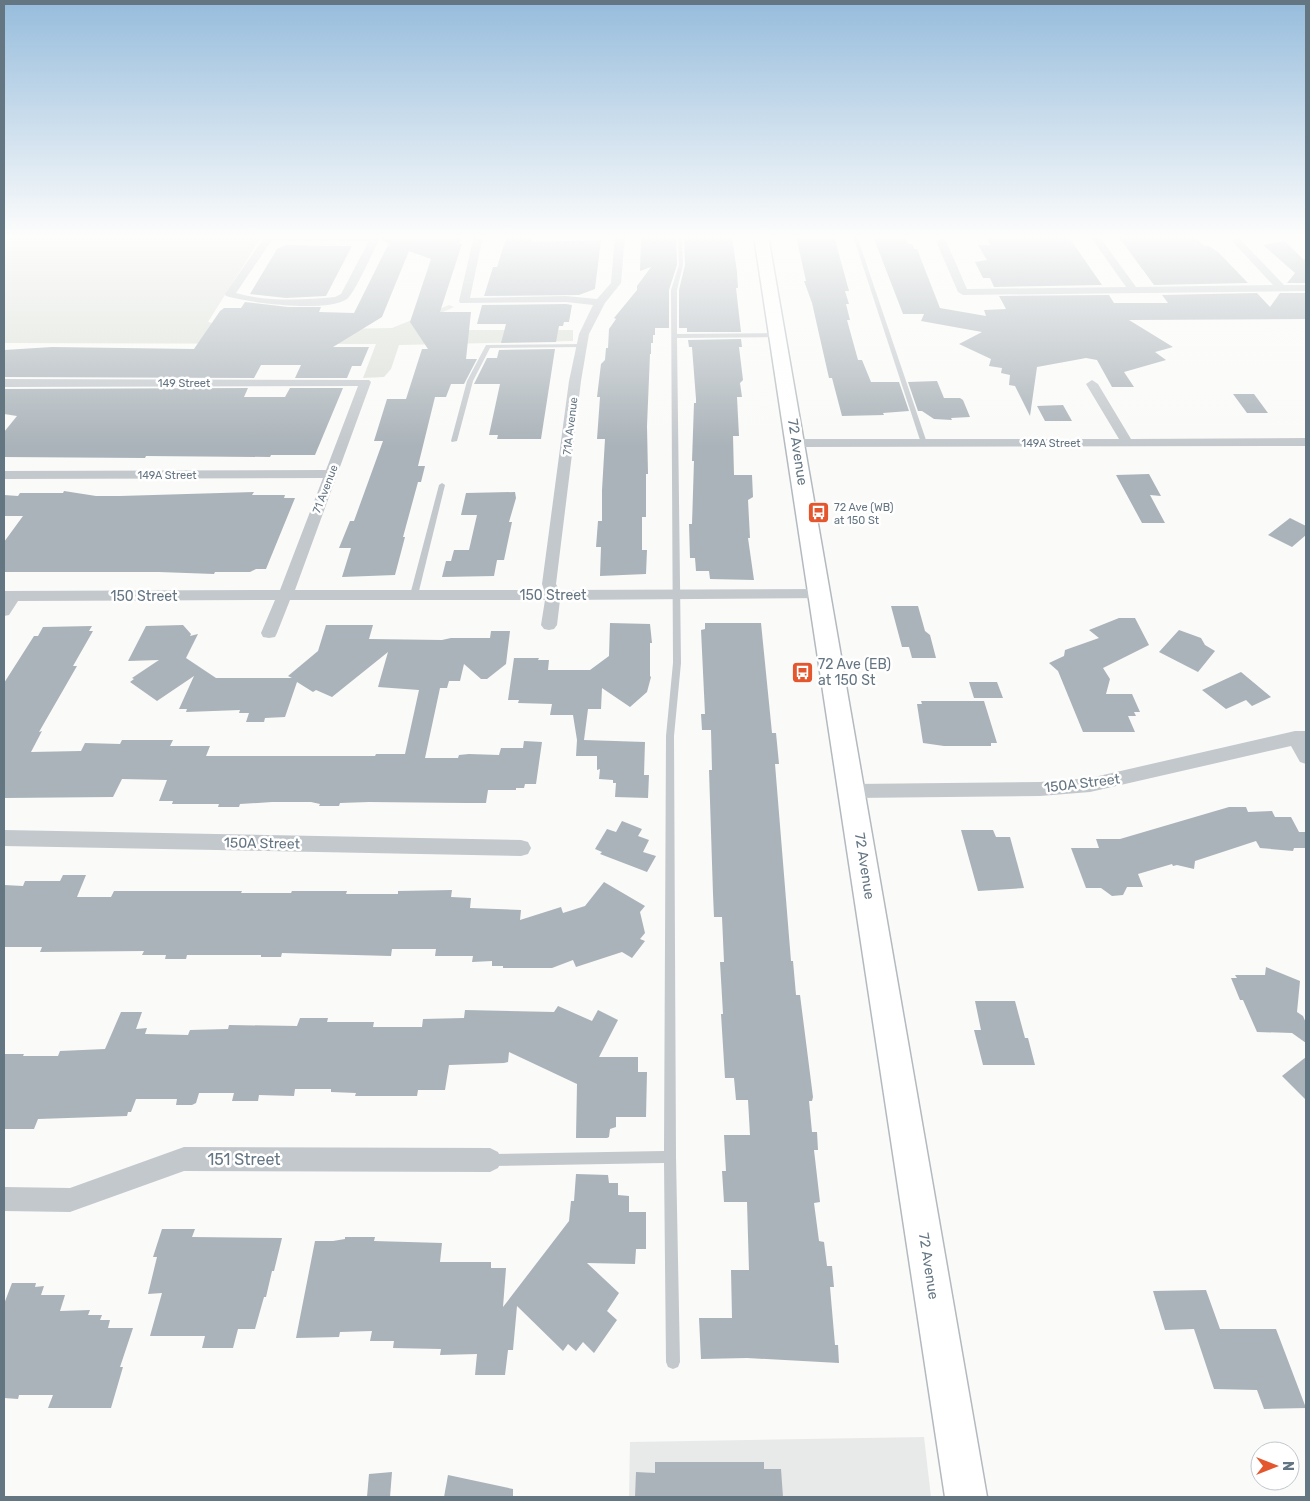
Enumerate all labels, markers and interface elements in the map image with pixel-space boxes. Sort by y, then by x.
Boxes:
street label: 149 Street [158,377,211,390]
street label: 71A Avenue [560,396,581,456]
street label: 72 Avenue [784,417,811,487]
street label: 149A Street [1021,437,1081,450]
street label: 71 Avenue [310,463,341,515]
street label: 149A Street [137,469,197,482]
bus stop icon: 72 Ave (WB) at 150 St [806,501,830,525]
place label: 72 Ave (WB) at 150 St [834,501,894,527]
street label: 150 Street [519,587,587,604]
street label: 150 Street [110,588,178,605]
place label: 72 Ave (EB) at 150 St [818,656,891,689]
bus stop icon: 72 Ave (EB) at 150 St [790,660,814,684]
street label: 150A Street [1043,770,1121,797]
street label: 72 Avenue [851,831,878,901]
street label: 150A Street [224,834,301,853]
street label: 151 Street [207,1150,281,1169]
street label: 72 Avenue [915,1231,942,1301]
north arrow [1250,1441,1300,1491]
text: N [1279,1461,1296,1471]

